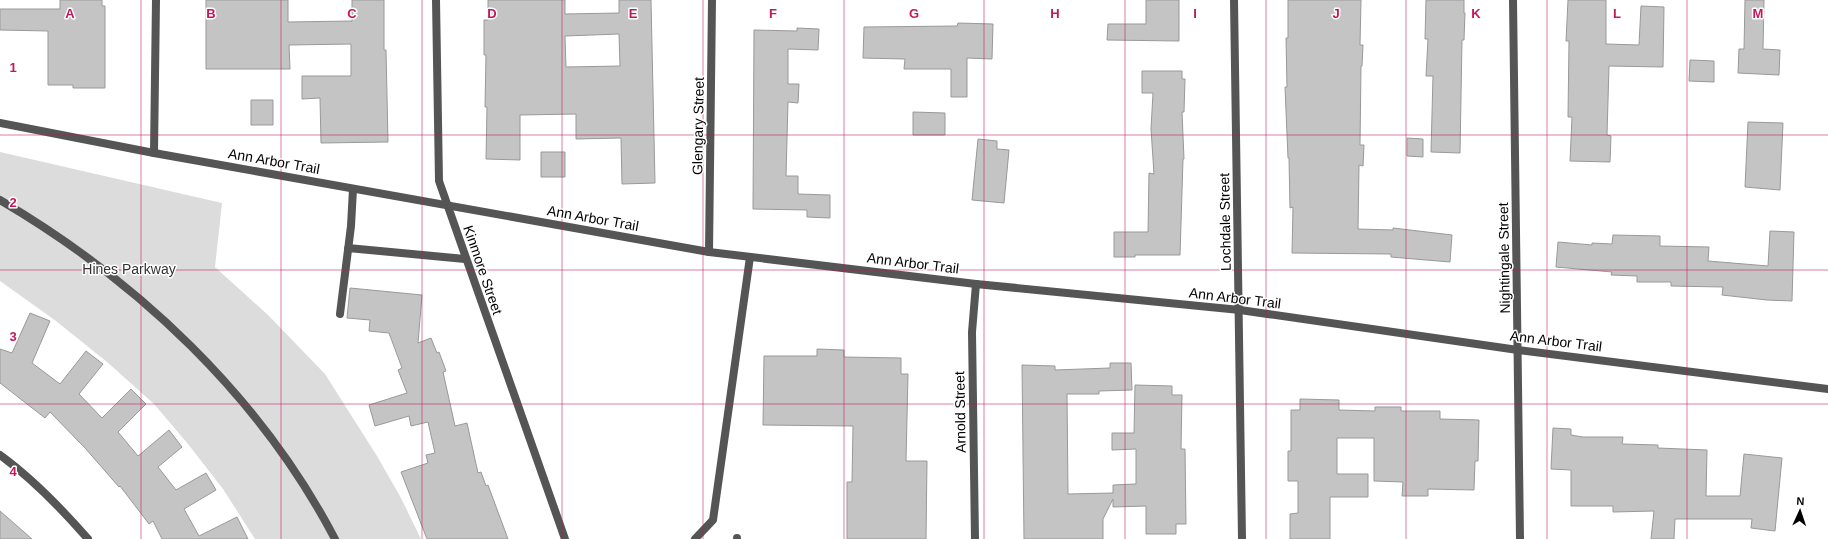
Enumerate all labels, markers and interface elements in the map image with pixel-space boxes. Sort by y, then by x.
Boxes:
text: A [65,6,75,21]
text: B [206,6,216,21]
text: C [347,6,357,21]
text: D [487,6,497,21]
text: E [629,6,638,21]
text: F [769,6,777,21]
text: G [909,6,919,21]
text: H [1050,6,1060,21]
text: I [1193,6,1197,21]
text: J [1332,6,1340,21]
text: K [1471,6,1481,21]
text: L [1613,6,1621,21]
text: M [1753,6,1763,21]
text: 1 [9,60,17,75]
street label: Glengary Street [689,77,707,175]
street label: Ann Arbor Trail [227,145,321,177]
street label: Lochdale Street [1216,173,1234,271]
text: 2 [9,195,17,210]
street label: Ann Arbor Trail [546,202,640,234]
street label: Nightingale Street [1495,202,1513,314]
street label: Kinmore Street [460,223,506,317]
street label: Ann Arbor Trail [866,249,960,277]
park label: Hines Parkway [82,261,176,277]
street label: Ann Arbor Trail [1188,284,1282,312]
street label: Ann Arbor Trail [1509,327,1603,355]
text: 3 [9,329,17,344]
street label: Arnold Street [951,371,969,453]
text: 4 [9,464,17,479]
north arrow [1780,491,1820,531]
text: N [1796,495,1805,507]

